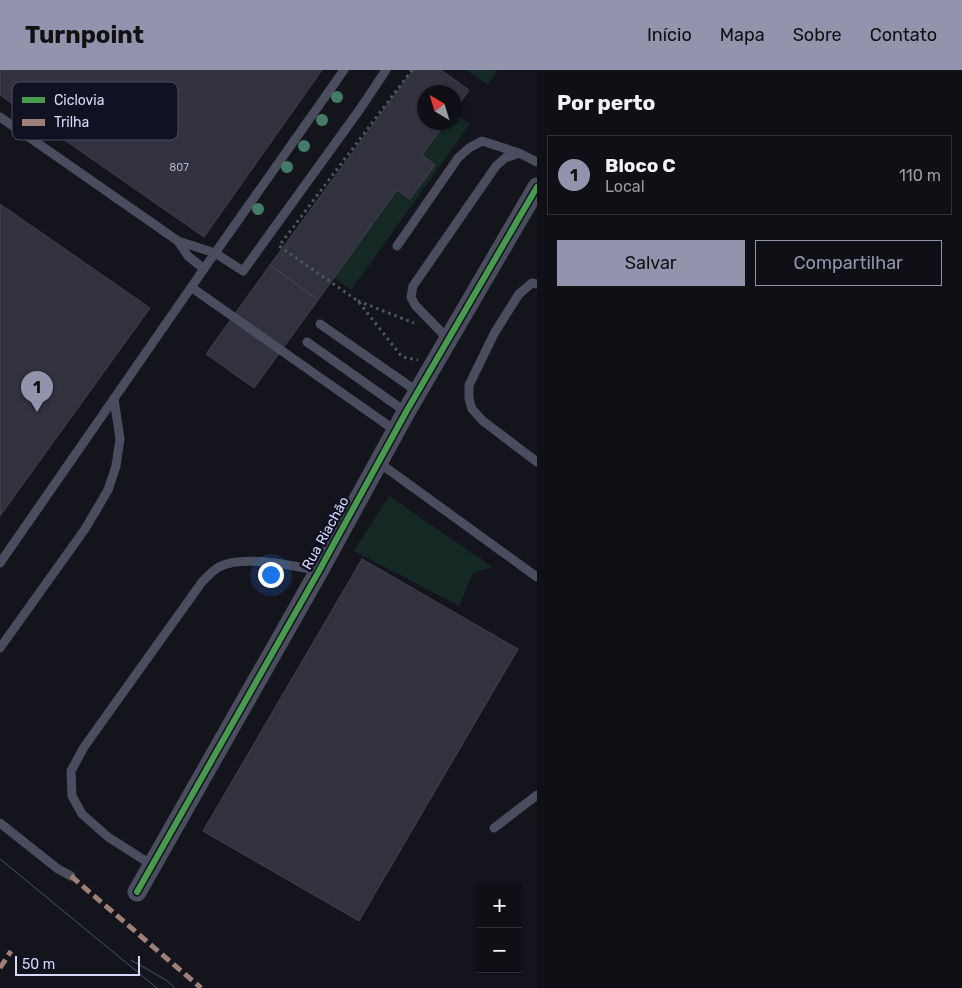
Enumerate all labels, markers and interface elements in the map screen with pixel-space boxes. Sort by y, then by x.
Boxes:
text: Turnpoint [25,21,144,49]
text: Início [647,24,692,46]
text: Mapa [720,24,765,46]
text: Sobre [793,24,842,46]
text: Contato [870,24,937,46]
legend [12,82,178,140]
north arrow [417,85,462,130]
text: Por perto [557,90,655,115]
text: Ciclovia [54,92,105,109]
text: Trilha [54,114,89,131]
text: Bloco C [605,154,676,177]
house number: 807 [169,161,189,174]
text: 1 [570,166,578,185]
text: 110 m [899,166,941,185]
text: Local [605,177,645,196]
button: Salvar [557,240,745,286]
button: Compartilhar [755,240,942,286]
pin: 1 [21,371,53,412]
street label: Rua Riachão [298,494,353,573]
your location [258,562,284,588]
map controls [477,883,522,973]
button: + [477,883,522,928]
button: − [477,928,522,973]
scale bar [15,953,140,976]
text: 50 m [22,956,55,973]

